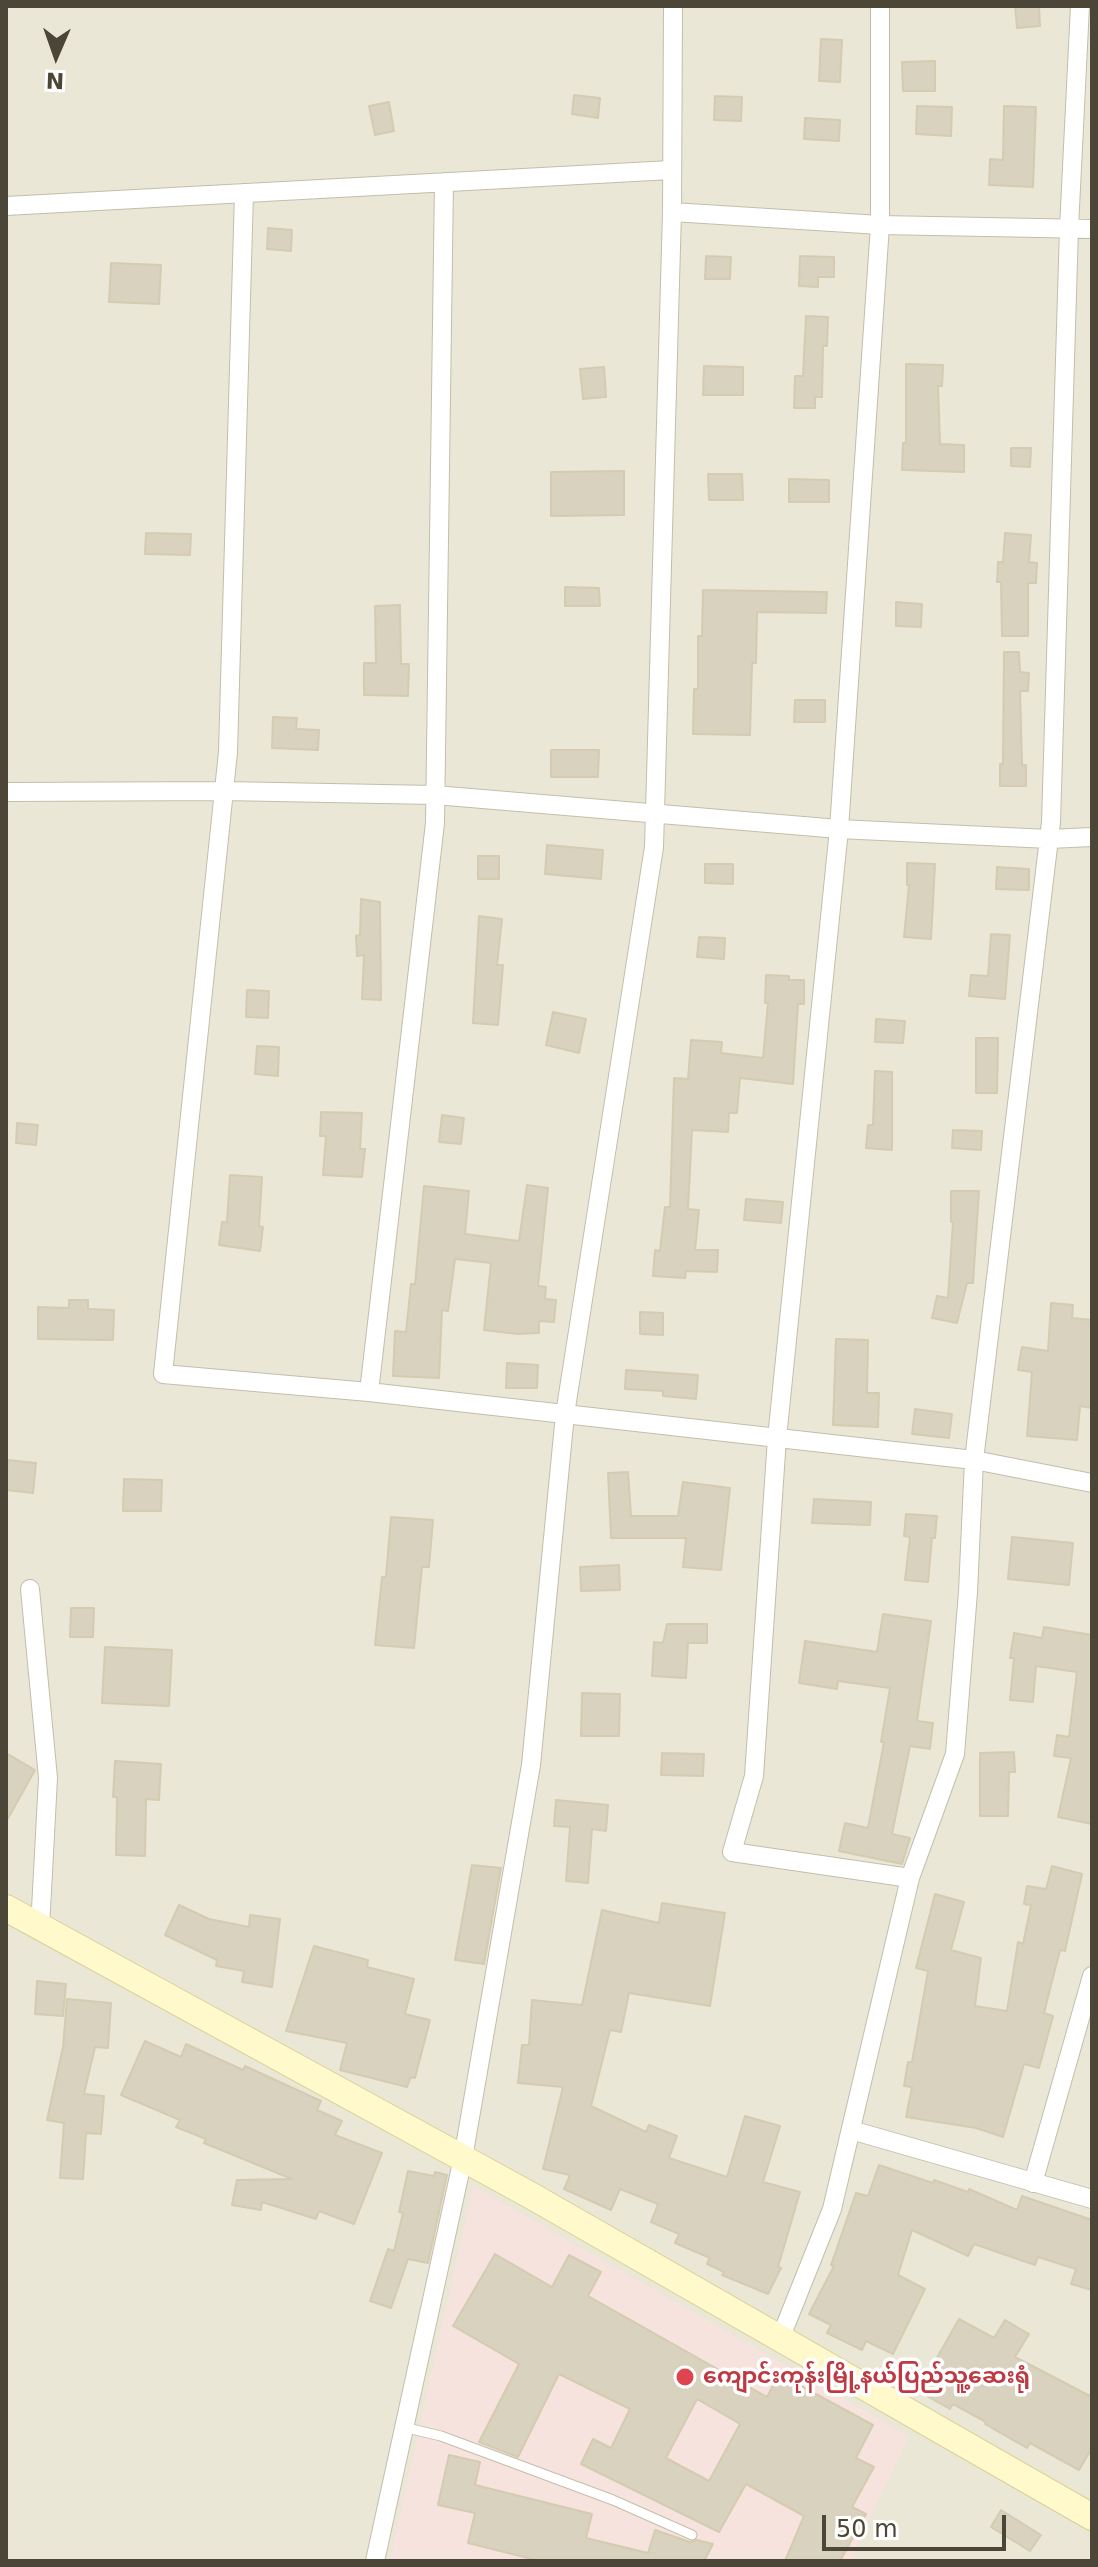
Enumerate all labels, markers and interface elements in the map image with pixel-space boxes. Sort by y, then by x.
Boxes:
north arrow [16,16,96,96]
text: N [46,68,65,93]
place label: ကျောင်းကုန်းမြို့နယ်ပြည်သူ့ဆေးရုံ [703,2364,1030,2390]
marker: ကျောင်းကုန်းမြို့နယ်ပြည်သူ့ဆေးရုံ [674,2366,696,2388]
scale bar [826,2499,1010,2549]
text: 50 m [836,2515,898,2543]

